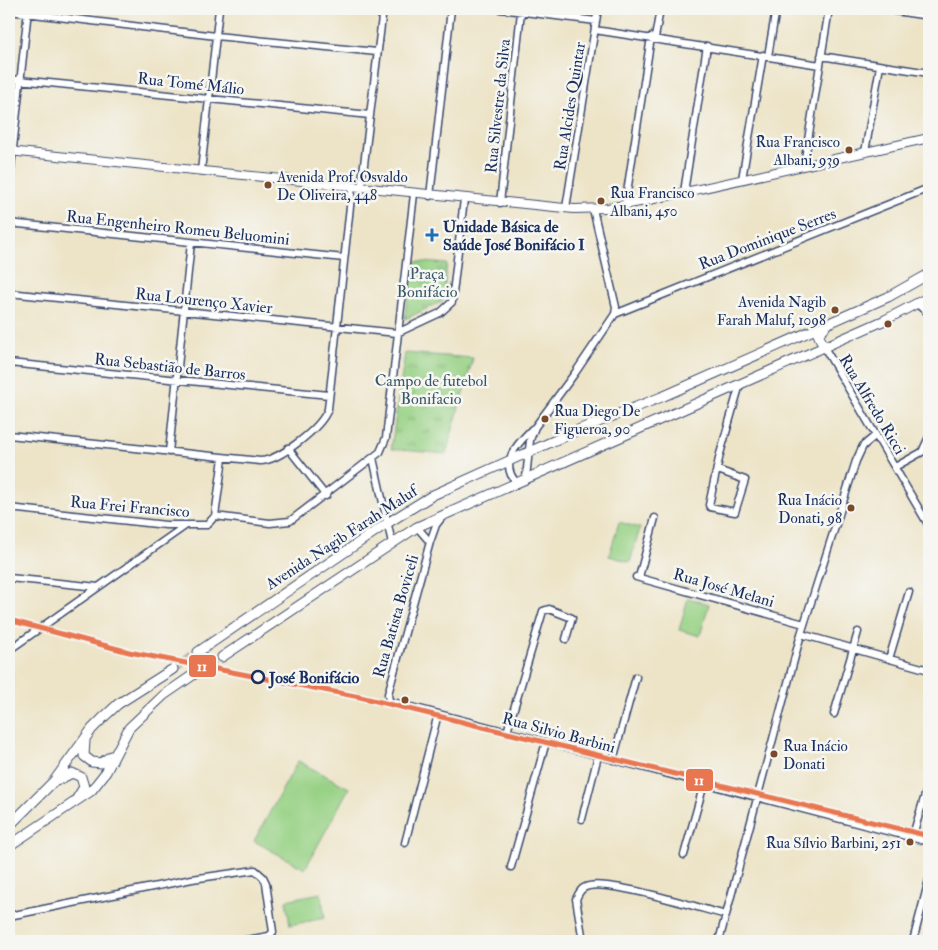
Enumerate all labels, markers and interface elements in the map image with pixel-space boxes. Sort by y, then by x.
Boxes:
street label: Rua Silvestre da Silva [481,37,515,174]
street label: Rua Alcides Quintar [550,41,590,172]
street label: Rua Tomé Málio [136,68,246,100]
place label: Rua Francisco Albani, 939 [755,133,840,170]
marker: Rua Francisco Albani, 939 [844,145,854,155]
place label: Avenida Prof. Osvaldo De Oliveira, 448 [276,168,408,205]
marker: Avenida Prof. Osvaldo De Oliveira, 448 [263,180,273,190]
place label: Rua Francisco Albani, 450 [609,184,695,221]
marker: Rua Francisco Albani, 450 [596,196,606,206]
street label: Rua Dominique Serres [696,203,839,274]
street label: Rua Engenheiro Romeu Beluomini [65,206,291,250]
place label: Unidade Básica de Saúde José Bonifácio I [443,217,585,256]
marker: Unidade Básica de Saúde José Bonifácio I [425,228,439,242]
park label: Praça Bonifácio [397,264,458,302]
street label: Rua Lourenço Xavier [134,284,274,318]
place label: Avenida Nagib Farah Maluf, 1098 [717,293,826,330]
marker: Avenida Nagib Farah Maluf, 1098 [830,305,840,315]
unlabelled marker [883,319,893,329]
street label: Rua Sebastião de Barros [93,349,247,385]
street label: Rua Alfredo Ricci [834,351,910,458]
park label: Campo de futebol Bonifacio [375,371,487,409]
place label: Rua Diego De Figueroa, 90 [554,402,640,439]
marker: Rua Diego De Figueroa, 90 [540,414,550,424]
street label: Avenida Nagib Farah Maluf [261,480,424,595]
place label: Rua Inácio Donati, 98 [777,491,842,528]
street label: Rua Frei Francisco [69,492,191,522]
marker: Rua Inácio Donati, 98 [846,503,856,513]
street label: Rua Batista Boviceli [369,552,423,680]
street label: Rua José Melani [671,564,776,613]
line badge: 11 [188,654,217,678]
text: 11 [197,658,207,675]
place label: José Bonifácio [268,668,360,689]
marker: José Bonifácio [251,670,265,684]
unlabelled marker [400,695,410,705]
street label: Rua Silvio Barbini [500,708,618,758]
place label: Rua Inácio Donati [783,737,848,774]
marker: Rua Inácio Donati [769,749,779,759]
line badge: 11 [685,768,714,792]
text: 11 [694,772,704,789]
place label: Rua Sílvio Barbini, 251 [766,834,901,853]
marker: Rua Sílvio Barbini, 251 [905,837,915,847]

